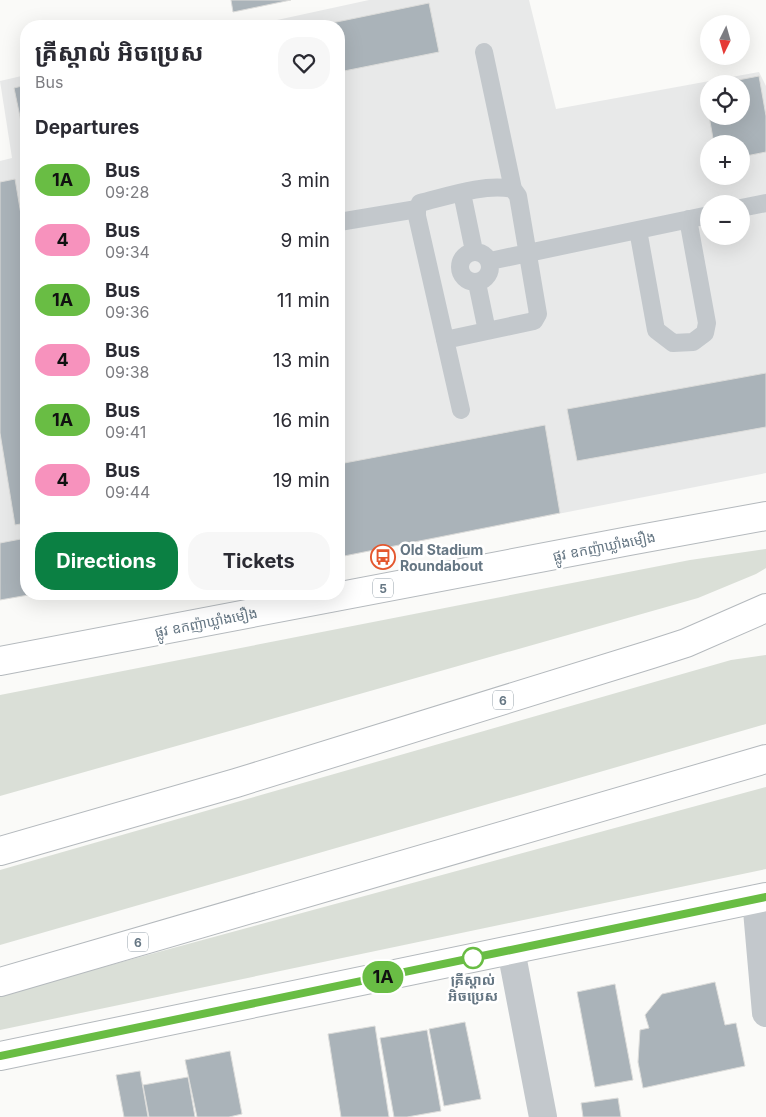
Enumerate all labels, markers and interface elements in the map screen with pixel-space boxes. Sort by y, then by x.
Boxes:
north arrow [700,15,750,65]
map controls [700,15,750,245]
button: heart [278,37,330,89]
text: គ្រីស្តាល់ អិចប្រេស [35,38,204,67]
text: Bus [35,72,63,92]
button: locate [700,75,750,125]
text: Departures [35,116,139,139]
button: + [700,135,750,185]
text: Bus [105,159,140,182]
text: 1A [52,169,73,190]
text: 3 min [280,169,330,192]
text: 09:28 [105,182,149,202]
button: − [700,195,750,245]
text: Bus [105,219,140,242]
text: 4 [56,229,69,250]
text: 9 min [280,229,330,252]
text: 09:34 [105,242,150,262]
text: Bus [105,279,140,302]
text: 1A [52,289,73,310]
text: 11 min [277,289,330,312]
text: 09:36 [105,302,149,322]
text: Bus [105,339,140,362]
text: 4 [56,349,69,370]
text: 13 min [273,349,330,372]
text: 09:38 [105,362,149,382]
text: Bus [105,399,140,422]
text: 1A [52,409,73,430]
text: 16 min [273,409,330,432]
text: 09:41 [105,422,146,442]
text: Bus [105,459,140,482]
text: 4 [56,469,69,490]
text: 19 min [273,469,330,492]
text: 09:44 [105,482,150,502]
street label: ផ្លូវ ឧកញ៉ាឃ្លាំងមឿង [551,528,658,568]
button: Directions [35,532,178,590]
button: Tickets [188,532,330,590]
place label: Old Stadium Roundabout [400,541,483,574]
bus stop icon: Old Stadium Roundabout [370,544,396,570]
road number: 5 [373,578,393,598]
street label: ផ្លូវ ឧកញ៉ាឃ្លាំងមឿង [153,604,260,644]
road number: 6 [493,690,513,710]
road number: 6 [128,932,148,952]
marker: គ្រីស្តាល់ អិចប្រេស [462,947,484,969]
line badge: 1A [360,961,406,993]
text: 1A [372,966,394,987]
place label: គ្រីស្តាល់ អិចប្រេស [448,971,498,1005]

